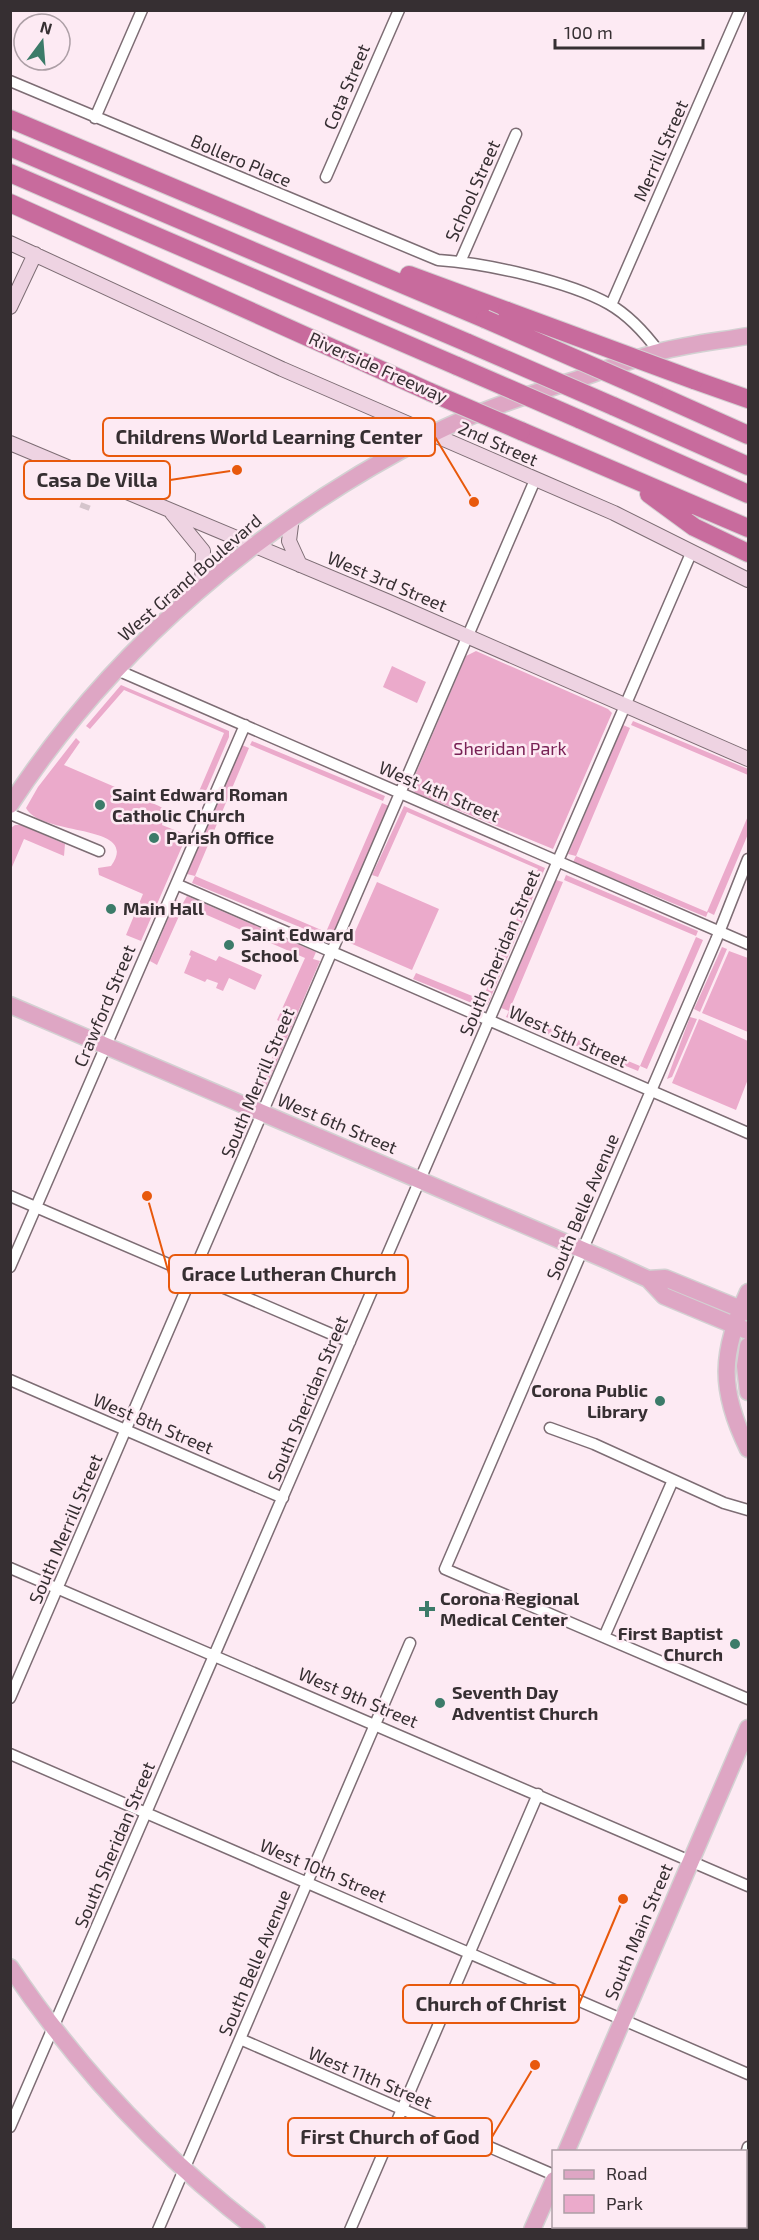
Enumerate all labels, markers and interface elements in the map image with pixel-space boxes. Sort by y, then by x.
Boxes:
north arrow [12,12,72,72]
scale bar [555,12,704,50]
text: N [38,16,54,38]
text: 100 m [564,21,613,43]
street label: Cota Street [318,40,374,133]
street label: Merrill Street [628,96,692,205]
street label: Bollero Place [188,129,295,191]
street label: School Street [440,136,504,245]
street label: Riverside Freeway [306,327,452,408]
street label: 2nd Street [455,416,542,470]
callout: Childrens World Learning Center [103,418,435,456]
text: Childrens World Learning Center [115,424,423,448]
callout: Casa De Villa [24,461,170,499]
text: Casa De Villa [36,467,158,491]
street label: West Grand Boulevard [113,509,266,646]
street label: West 3rd Street [324,546,451,616]
park label: Sheridan Park [453,737,567,759]
street label: West 4th Street [376,756,503,826]
place label: Saint Edward Roman Catholic Church [112,783,288,826]
marker: Saint Edward Roman Catholic Church [93,798,107,812]
place label: Parish Office [166,826,274,848]
marker: Parish Office [147,831,161,845]
street label: South Sheridan Street [454,866,544,1039]
place label: Main Hall [123,897,204,919]
marker: Main Hall [104,902,118,916]
place label: Saint Edward School [241,923,354,966]
marker: Saint Edward School [222,938,236,952]
street label: Crawford Street [68,941,140,1070]
street label: West 5th Street [506,1000,631,1072]
street label: South Merrill Street [216,1004,299,1161]
street label: West 6th Street [274,1088,401,1158]
street label: South Belle Avenue [541,1130,623,1283]
callout: Grace Lutheran Church [169,1255,408,1293]
text: Grace Lutheran Church [182,1261,397,1285]
street label: South Sheridan Street [262,1312,352,1485]
place label: Corona Public Library [531,1379,649,1422]
street label: West 8th Street [90,1388,217,1458]
marker: Corona Public Library [653,1394,667,1408]
street label: South Merrill Street [24,1450,107,1607]
place label: Corona Regional Medical Center [440,1587,579,1630]
marker: Corona Regional Medical Center [418,1600,436,1618]
place label: First Baptist Church [618,1622,724,1665]
marker: First Baptist Church [728,1637,742,1651]
street label: West 9th Street [295,1662,422,1732]
place label: Seventh Day Adventist Church [452,1681,598,1724]
marker: Seventh Day Adventist Church [433,1696,447,1710]
street label: South Sheridan Street [69,1758,159,1931]
street label: West 10th Street [257,1833,390,1907]
street label: South Main Street [599,1860,677,2003]
street label: South Belle Avenue [213,1886,295,2039]
callout: Church of Christ [403,1985,579,2023]
text: Church of Christ [416,1991,566,2015]
street label: West 11th Street [305,2041,436,2113]
callout: First Church of God [288,2118,492,2156]
text: First Church of God [300,2124,480,2148]
legend [552,2150,747,2228]
text: Road [606,2162,647,2184]
text: Park [606,2192,643,2214]

